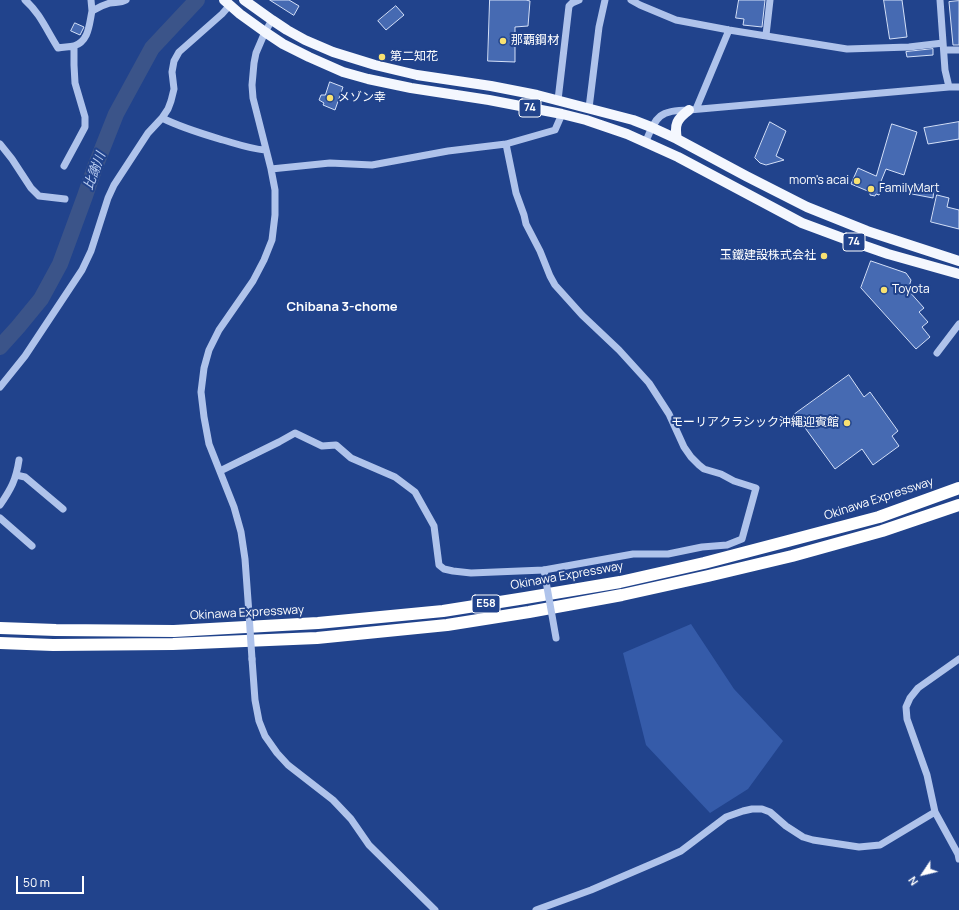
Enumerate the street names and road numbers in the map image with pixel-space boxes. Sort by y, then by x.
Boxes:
road number: 74 [519,99,541,117]
road number: 74 [843,233,865,251]
street label: Okinawa Expressway [822,475,936,523]
street label: Okinawa Expressway [509,559,625,593]
road number: E58 [472,595,500,613]
street label: Okinawa Expressway [190,603,304,623]

